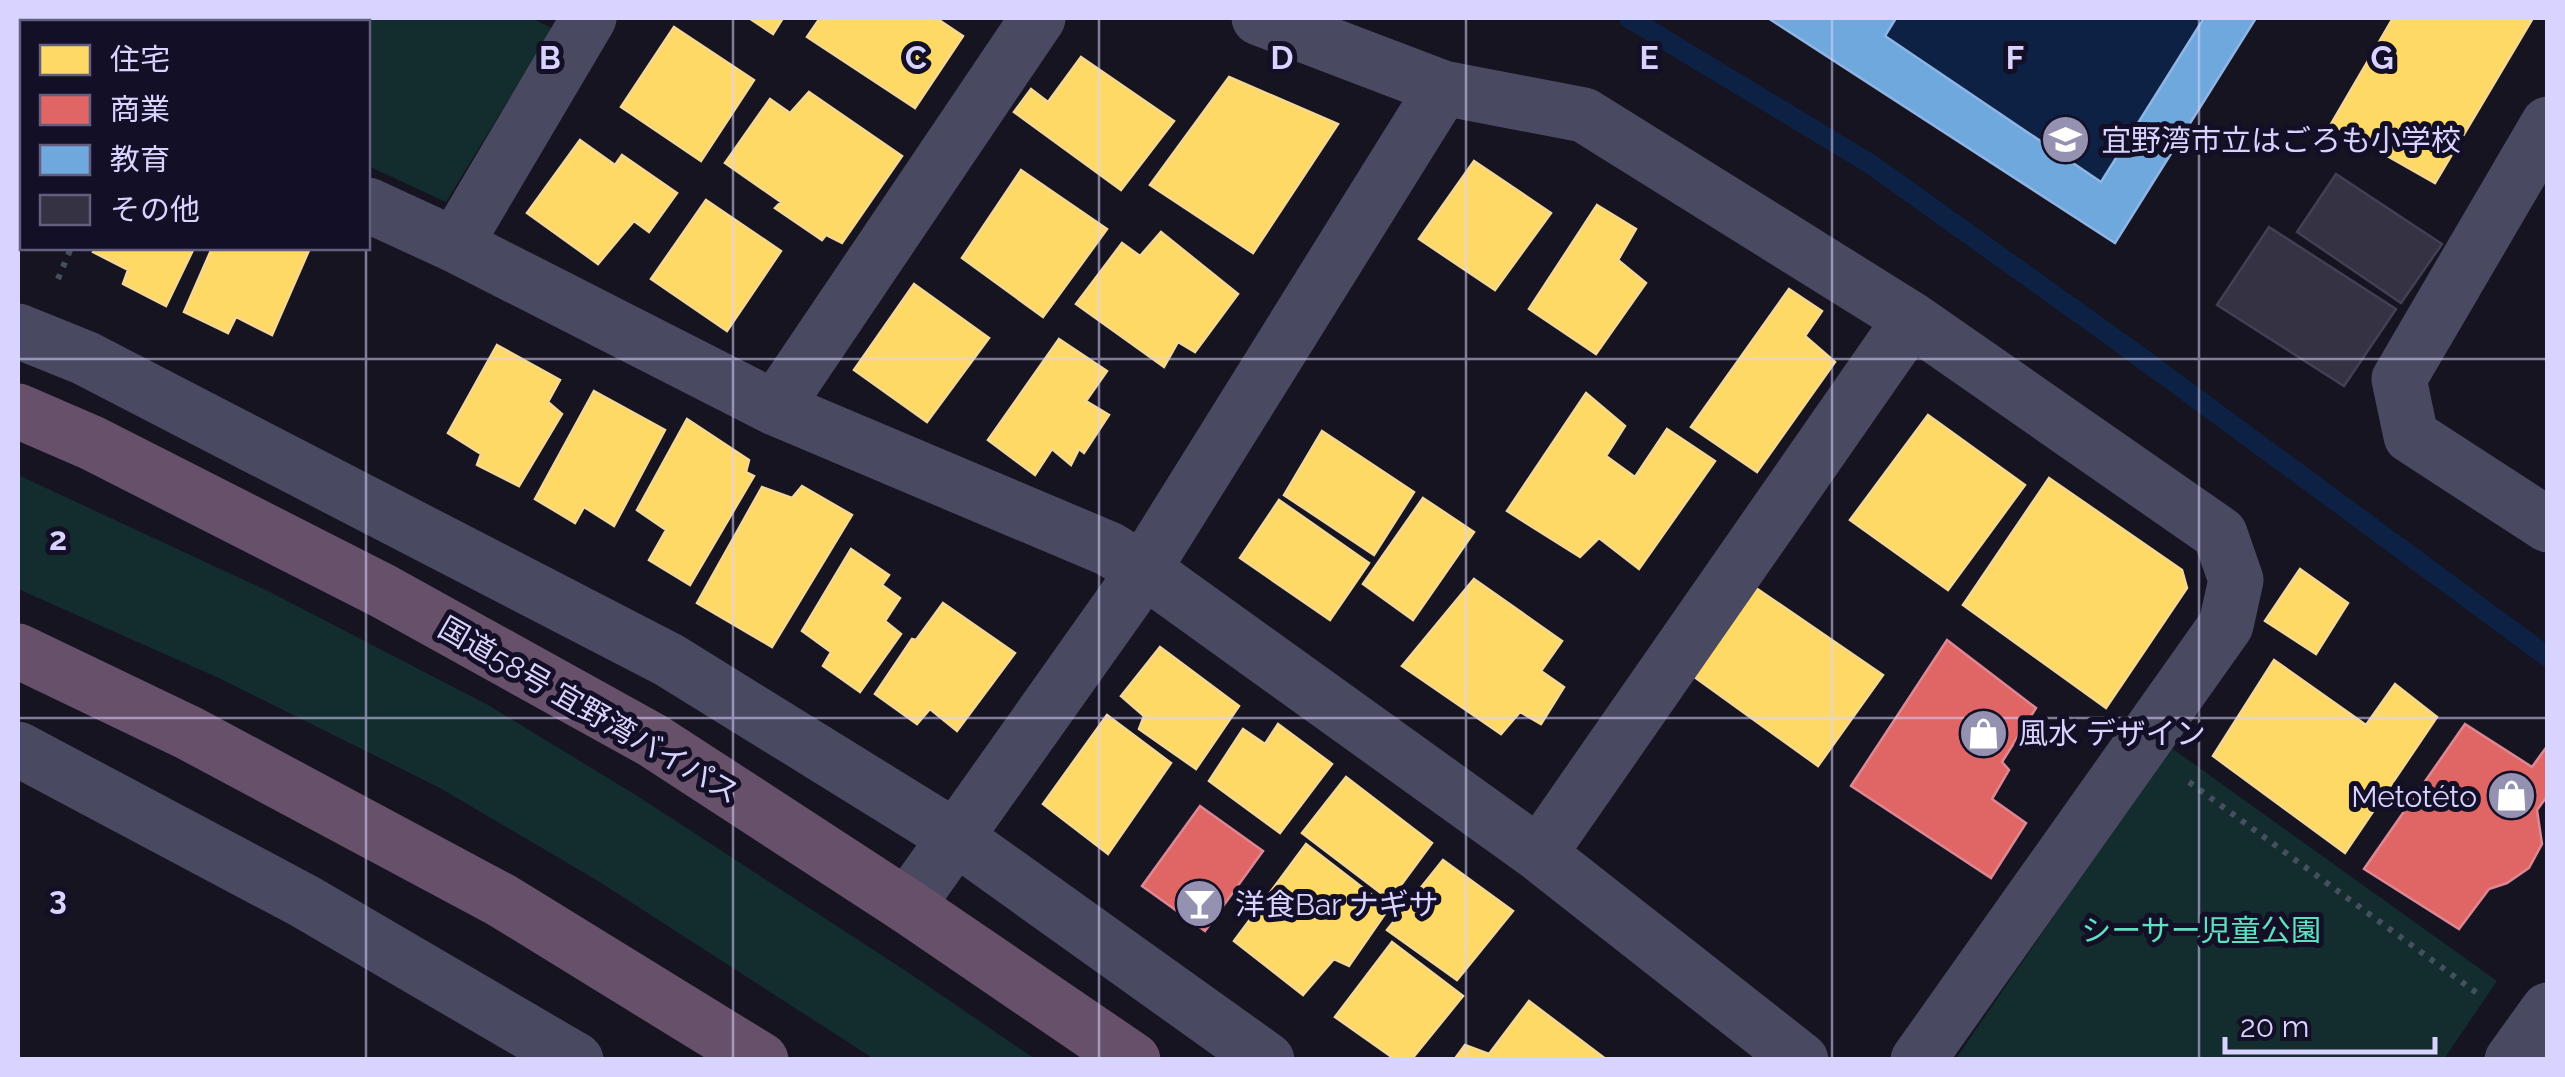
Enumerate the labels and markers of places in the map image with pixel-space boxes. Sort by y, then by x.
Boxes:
school or university icon: 宜野湾市立はごろも小学校 [2040,114,2092,166]
place label: 宜野湾市立はごろも小学校 [2101,123,2461,158]
shop icon: 風水 デザイン [1957,707,2009,759]
place label: 風水 デザイン [2018,716,2206,751]
shop icon: Metotéto [2486,770,2538,822]
place label: Metotéto [2351,779,2477,814]
bar icon: 洋食Bar ナギサ [1174,878,1226,930]
place label: 洋食Bar ナギサ [1235,887,1439,922]

